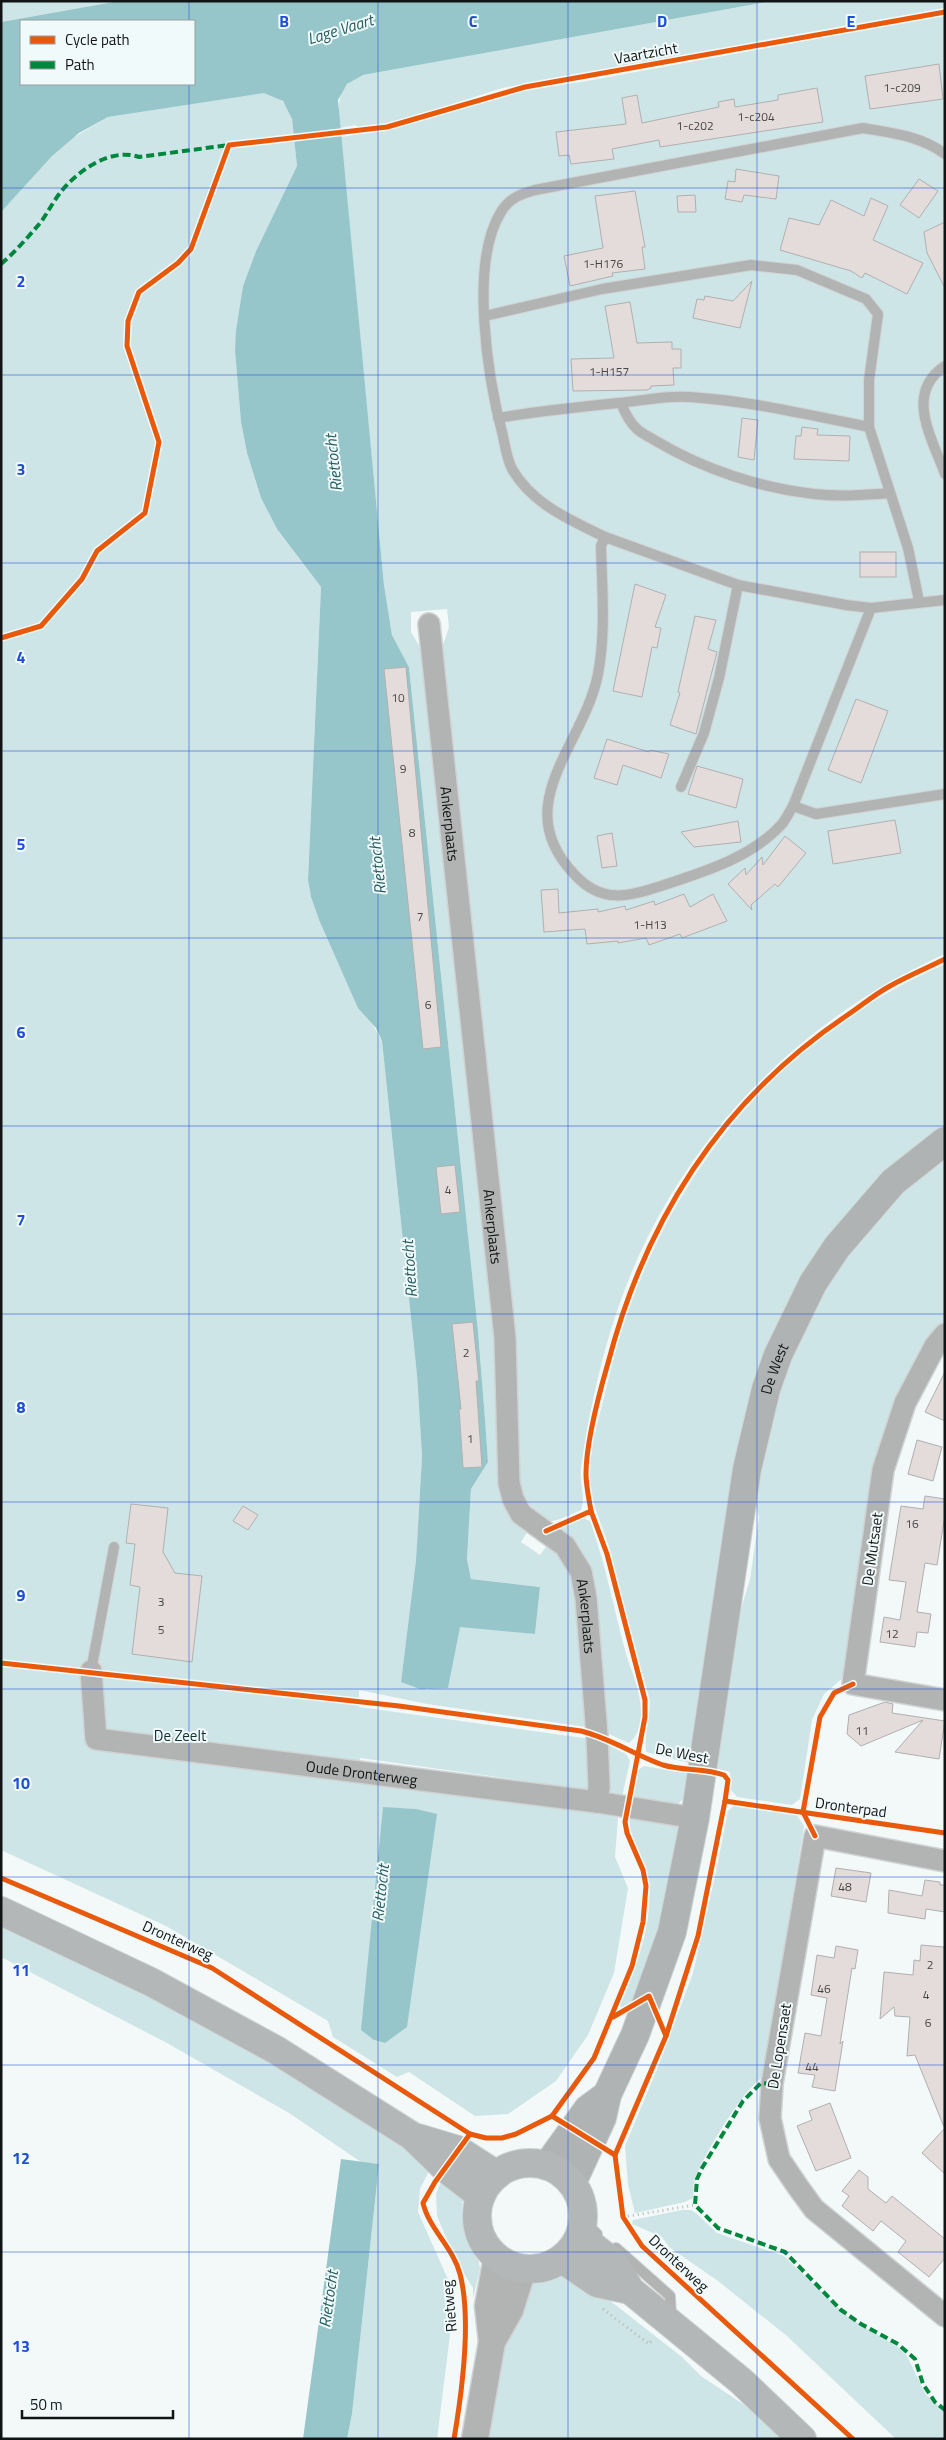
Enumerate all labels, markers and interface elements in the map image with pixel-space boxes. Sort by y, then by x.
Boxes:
water label: Lage Vaart [304,7,378,50]
text: B [279,9,289,33]
text: C [469,9,478,33]
text: D [657,9,667,33]
text: E [847,9,856,33]
legend [20,20,195,85]
text: Cycle path [65,28,130,51]
street label: Vaartzicht [613,36,680,70]
text: Path [65,53,95,76]
house number: 1-c209 [883,78,921,97]
house number: 1-c204 [737,107,775,126]
house number: 1-c202 [676,116,714,135]
house number: 1-H176 [583,254,623,273]
text: 2 [17,269,25,293]
house number: 1-H157 [589,362,629,381]
water label: Riettocht [318,431,348,493]
text: 3 [17,457,25,481]
text: 4 [17,645,26,669]
house number: 10 [391,688,405,707]
house number: 9 [400,759,407,778]
street label: Ankerplaats [435,785,466,863]
house number: 8 [409,823,416,842]
text: 5 [17,832,26,856]
water label: Riettocht [362,834,392,896]
house number: 7 [417,907,423,926]
house number: 1-H13 [633,915,667,934]
house number: 6 [425,995,432,1014]
text: 6 [17,1020,26,1044]
house number: 4 [445,1180,452,1199]
street label: Ankerplaats [478,1188,509,1265]
text: 7 [17,1208,25,1232]
water label: Riettocht [395,1238,423,1298]
street label: De West [754,1338,794,1396]
house number: 2 [463,1343,469,1362]
text: 8 [17,1395,26,1419]
house number: 1 [467,1429,473,1448]
street label: De Mutsaet [855,1510,889,1587]
house number: 16 [905,1514,919,1533]
street label: Ankerplaats [571,1576,602,1654]
text: 9 [17,1583,26,1607]
house number: 3 [158,1592,164,1611]
house number: 5 [158,1620,165,1639]
house number: 12 [885,1624,899,1643]
house number: 11 [855,1721,869,1740]
park label: De Zeelt [154,1724,207,1747]
street label: De West [654,1737,711,1770]
street label: Oude Dronterweg [305,1754,419,1791]
text: 10 [12,1771,30,1795]
street label: Dronterpad [814,1791,888,1823]
water label: Riettocht [365,1861,395,1923]
house number: 48 [838,1877,852,1896]
street label: Dronterweg [139,1914,217,1966]
house number: 2 [927,1955,933,1974]
text: 11 [12,1958,30,1982]
house number: 46 [817,1979,831,1998]
house number: 4 [923,1985,930,2004]
street label: De Lopensaet [761,2001,797,2090]
house number: 6 [925,2013,932,2032]
house number: 44 [805,2057,819,2076]
text: 12 [12,2146,30,2170]
street label: Dronterweg [644,2229,715,2297]
water label: Riettocht [312,2267,344,2329]
street label: Rietweg [435,2279,463,2333]
text: 13 [12,2334,30,2358]
scale bar [22,2388,174,2420]
text: 50 m [30,2393,63,2416]

